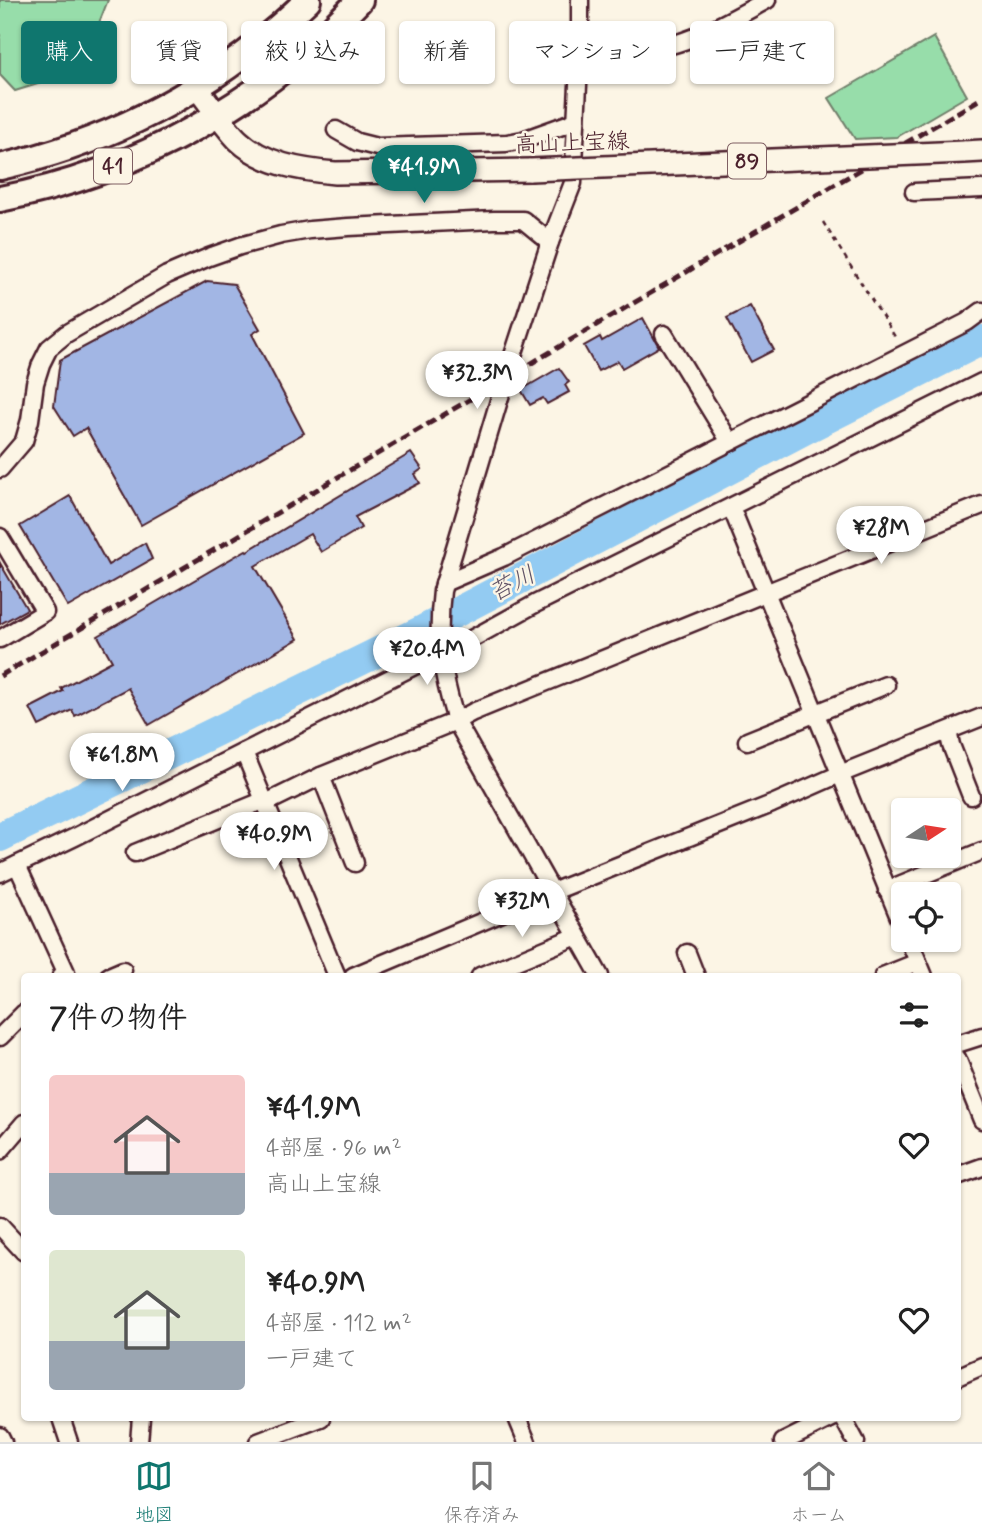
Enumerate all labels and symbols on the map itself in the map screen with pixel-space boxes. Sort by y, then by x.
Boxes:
street label: 高山上宝線 [514,127,630,161]
road number: 89 [728,144,766,178]
pin: ¥41.9M [367,146,481,205]
road number: 41 [94,148,132,184]
pin: ¥32.3M [420,352,534,411]
pin: ¥28M [840,506,922,566]
water label: 苔川 [484,560,541,609]
pin: ¥20.4M [370,628,484,687]
pin: ¥61.8M [65,734,179,793]
north arrow [891,798,961,868]
pin: ¥40.9M [217,812,331,872]
pin: ¥32M [481,880,563,939]

